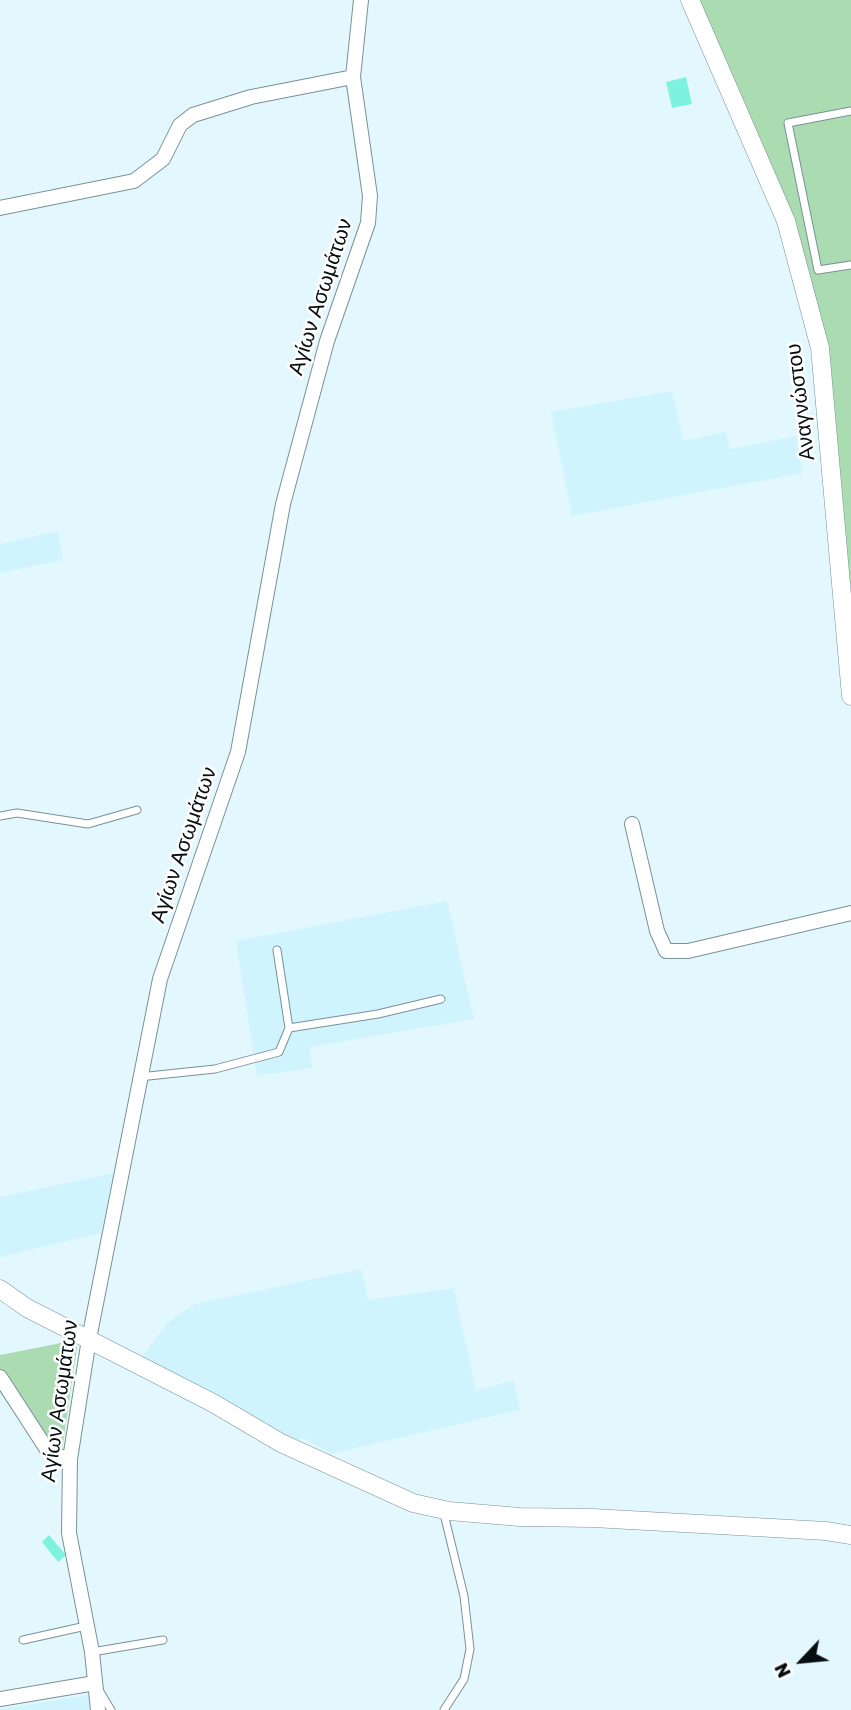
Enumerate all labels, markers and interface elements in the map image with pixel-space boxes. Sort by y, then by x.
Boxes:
street label: Αγίων Ασωμάτων [284,215,358,379]
street label: Αναγνώστου [781,342,821,462]
street label: Αγίων Ασωμάτων [145,764,223,926]
street label: Αγίων Ασωμάτων [36,1318,84,1484]
north arrow [767,1626,837,1696]
text: N [769,1659,796,1682]

